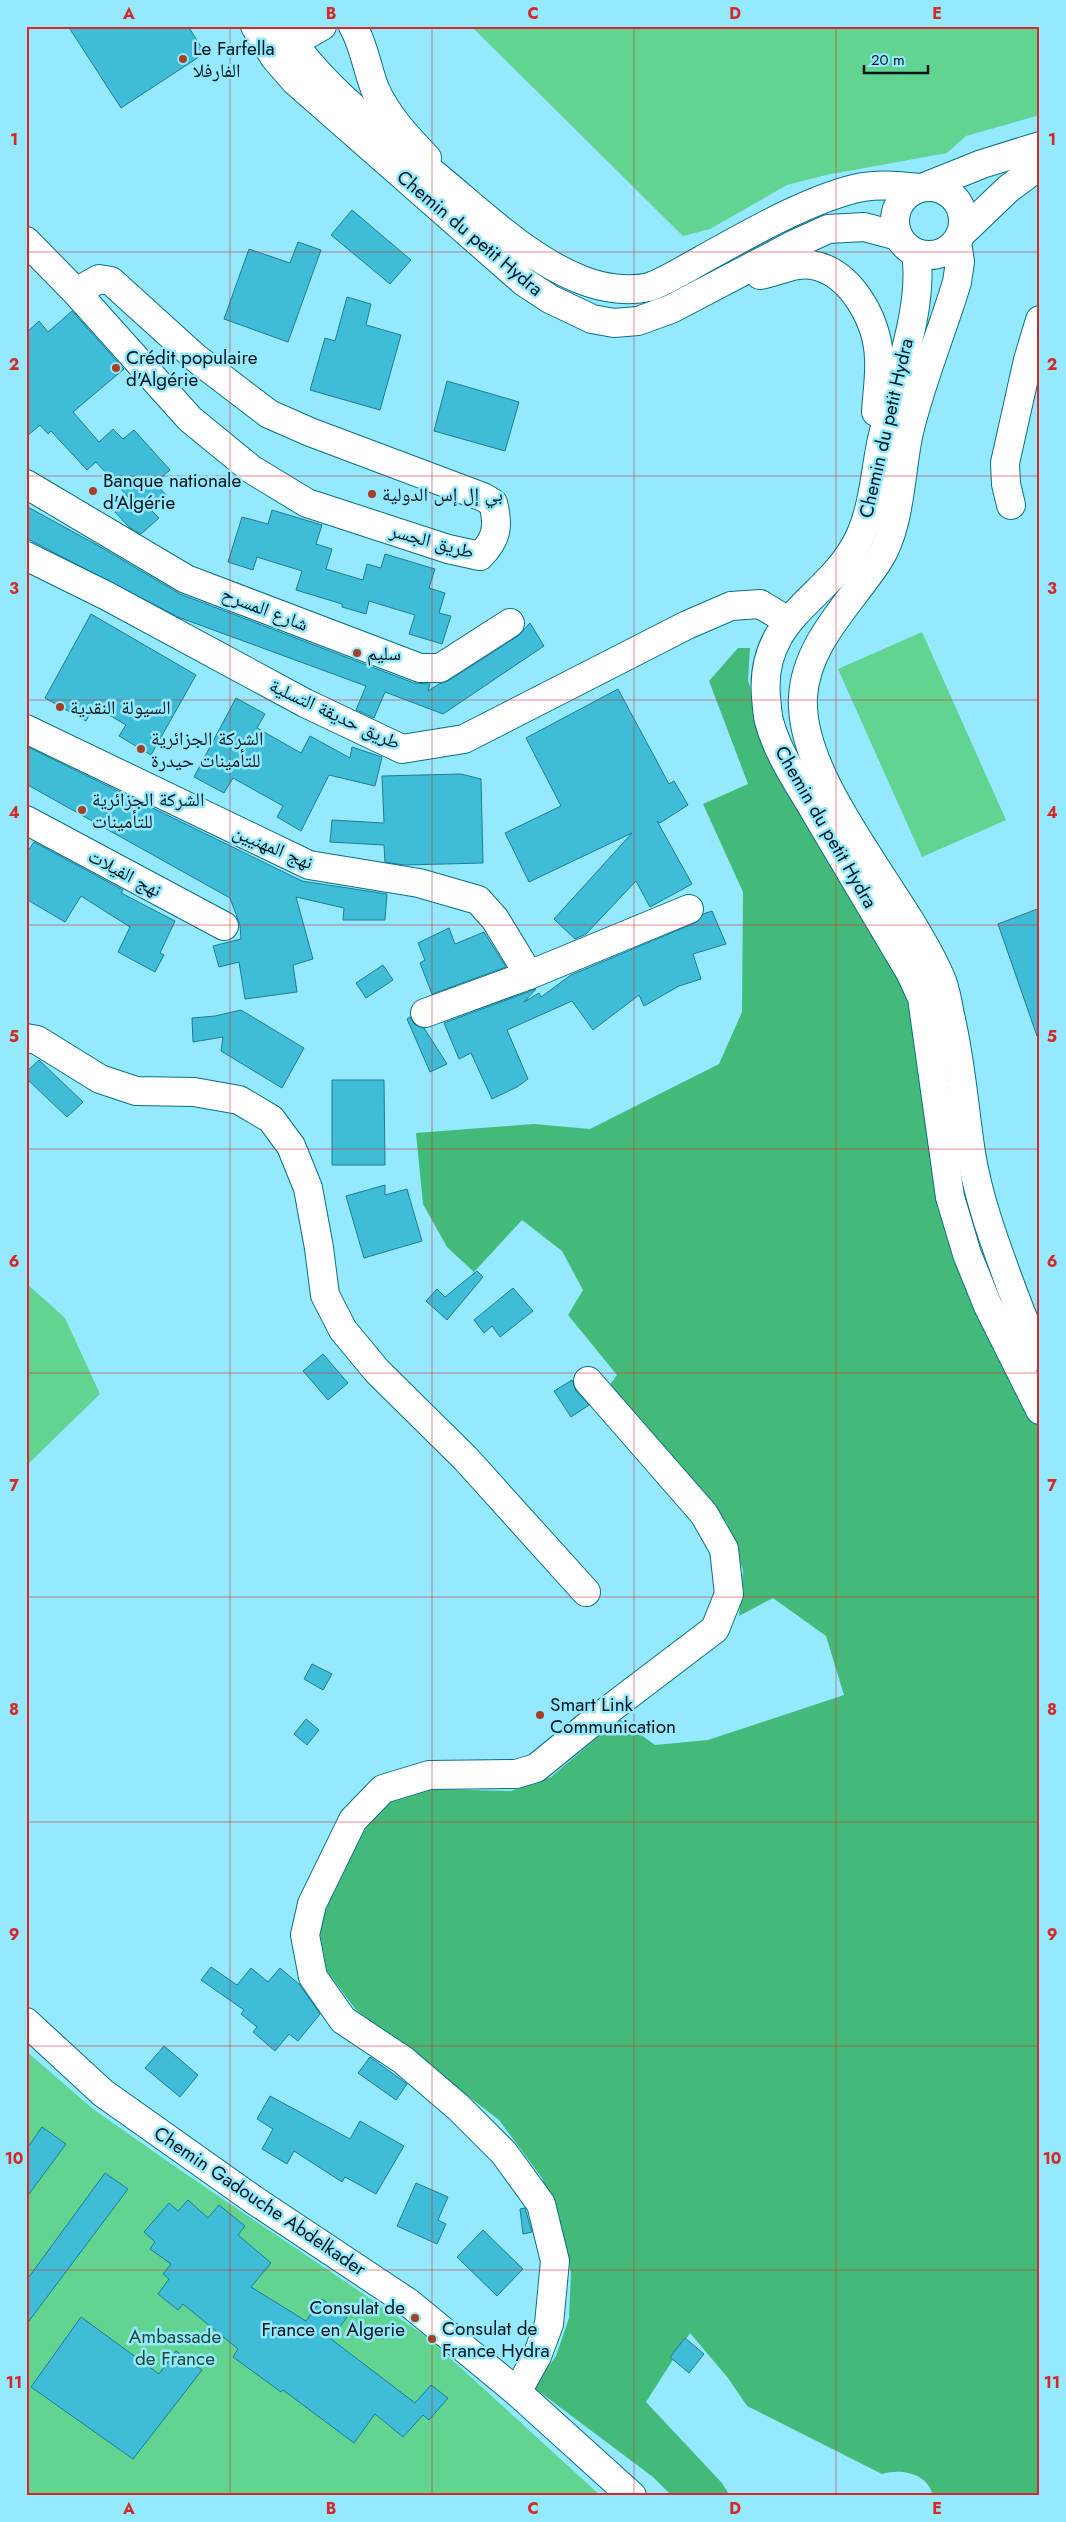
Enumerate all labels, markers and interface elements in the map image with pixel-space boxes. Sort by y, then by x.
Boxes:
text: A [122,2,135,25]
text: B [326,2,336,25]
text: C [527,2,539,25]
text: D [729,2,741,25]
text: E [932,2,942,25]
place label: Le Farfella الفارفلا [193,35,275,84]
scale bar [864,42,927,74]
text: 20 m [871,49,905,71]
marker: Le Farfella الفارفلا [177,53,189,65]
text: 1 [10,128,18,151]
text: 1 [1048,128,1056,151]
street label: Chemin du petit Hydra [391,164,549,302]
street label: Chemin du petit Hydra [852,336,920,520]
place label: Crédit populaire d'Algérie [126,344,258,393]
text: 2 [9,353,19,376]
text: 2 [1047,353,1057,376]
marker: Crédit populaire d'Algérie [110,362,122,374]
place label: Banque nationale d'Algérie [103,467,241,516]
place label: بي إل إس الدولية [382,481,503,509]
marker: Banque nationale d'Algérie [87,485,99,497]
marker: بي إل إس الدولية [366,488,378,500]
street label: طريق الجسر [386,517,477,565]
text: 3 [9,577,19,600]
text: 3 [1047,577,1057,600]
street label: شارع المسرح [218,580,312,638]
place label: سليم [367,640,401,667]
marker: سليم [351,647,363,659]
street label: طريق حديقة التسلية [265,672,405,756]
place label: السيولة النقدية [70,694,171,721]
marker: السيولة النقدية [54,701,66,713]
place label: الشركة الجزائرية للتأمينات حيدرة [151,725,263,774]
street label: Chemin du petit Hydra [768,741,884,913]
marker: الشركة الجزائرية للتأمينات حيدرة [135,743,147,755]
place label: الشركة الجزائرية للتأمينات [92,786,204,835]
text: 4 [8,801,20,824]
text: 4 [1046,801,1058,824]
marker: الشركة الجزائرية للتأمينات [76,804,88,816]
street label: نهج المهنيين [229,818,317,876]
street label: نهج الفيلات [83,842,167,904]
text: 5 [9,1025,19,1048]
text: 5 [1047,1025,1057,1048]
text: 6 [9,1250,19,1273]
text: 6 [1047,1250,1057,1273]
text: 7 [9,1474,19,1497]
text: 7 [1047,1474,1057,1497]
place label: Smart Link Communication [550,1691,676,1740]
text: 8 [9,1698,19,1721]
text: 8 [1047,1698,1057,1721]
marker: Smart Link Communication [534,1709,546,1721]
text: 9 [9,1923,19,1946]
text: 9 [1047,1923,1057,1946]
street label: Chemin Gadouche Abdelkader [148,2120,372,2283]
text: 10 [5,2147,23,2170]
text: 10 [1043,2147,1061,2170]
place label: Consulat de France en Algerie [261,2294,405,2343]
marker: Consulat de France en Algerie [409,2312,421,2324]
place label: Consulat de France Hydra [442,2315,550,2364]
park label: Ambassade de France [129,2323,221,2372]
marker: Consulat de France Hydra [426,2333,438,2345]
text: 11 [6,2371,22,2394]
text: 11 [1044,2371,1060,2394]
text: A [122,2497,135,2520]
text: B [326,2497,336,2520]
text: C [527,2497,539,2520]
text: D [729,2497,741,2520]
text: E [932,2497,942,2520]

